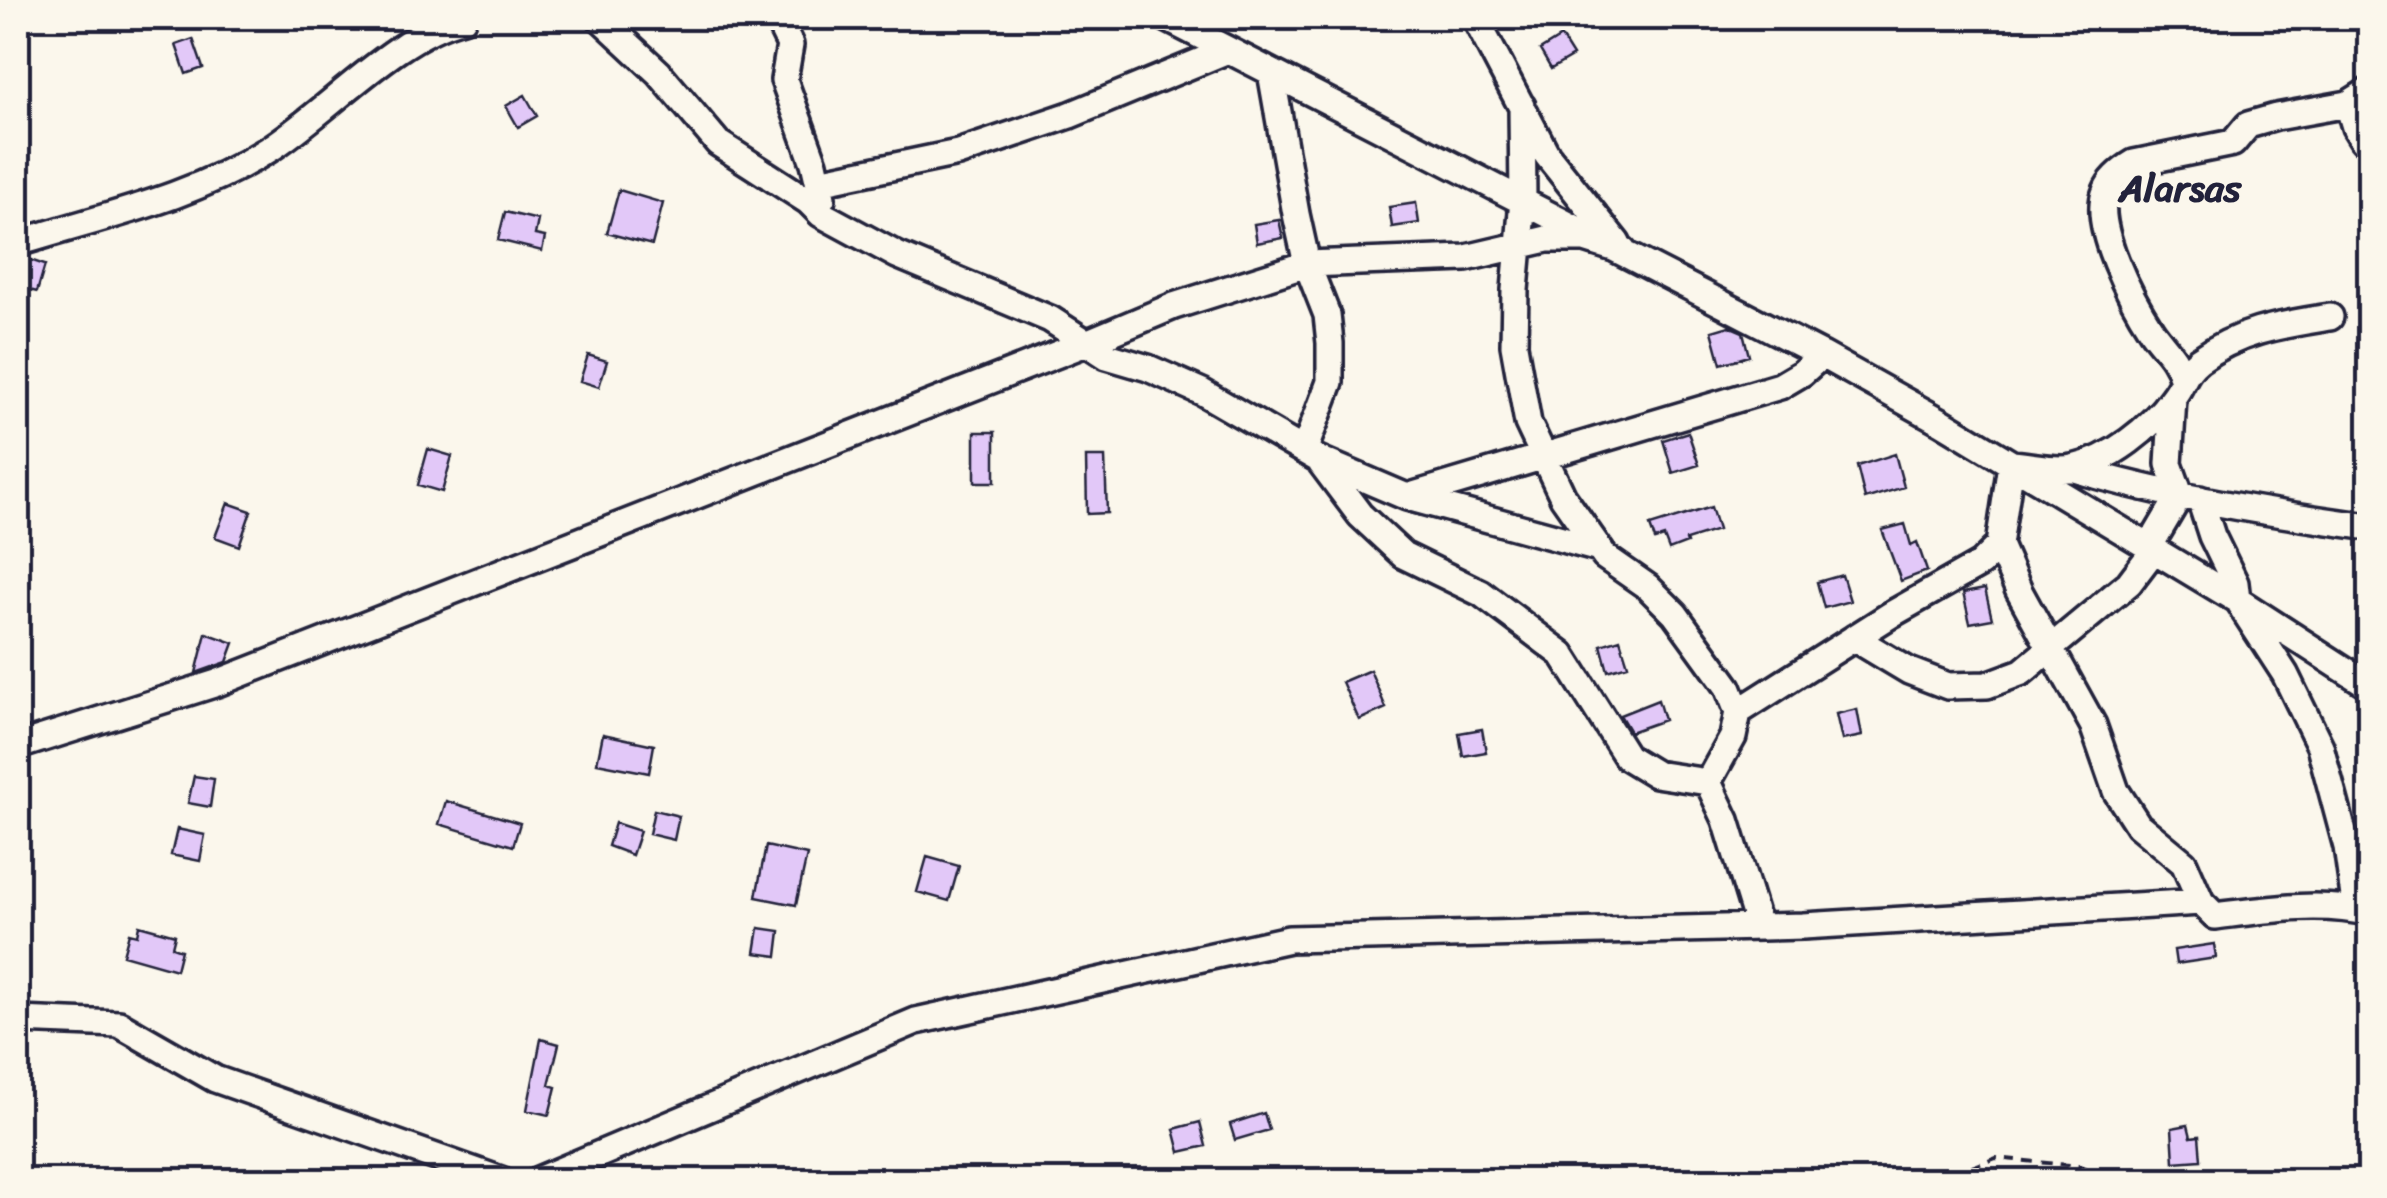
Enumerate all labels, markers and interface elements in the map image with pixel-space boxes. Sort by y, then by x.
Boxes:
district label: Alarsas [2117,155,2243,222]

